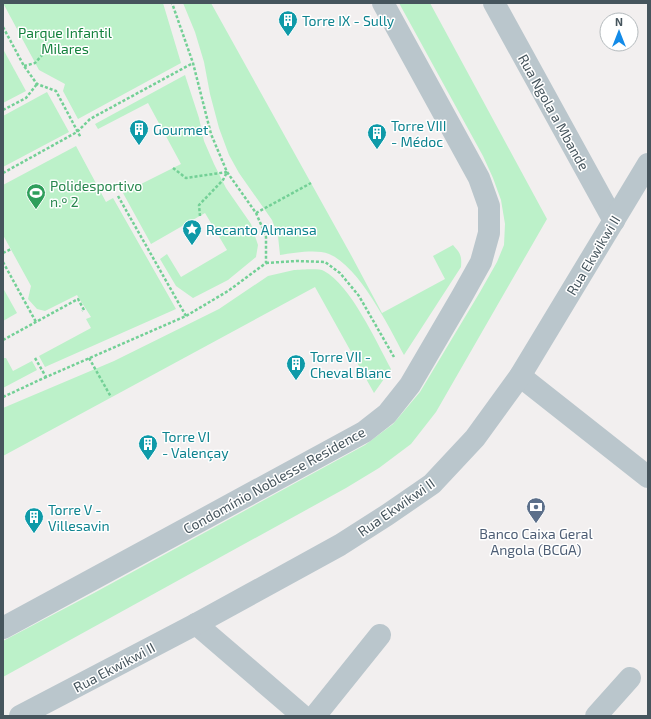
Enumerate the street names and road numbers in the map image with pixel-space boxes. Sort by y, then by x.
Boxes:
street label: Rua Ngola a Mbande [515,51,593,173]
street label: Rua Ekwikwi II [563,212,623,298]
street label: Condomínio Noblesse Residence [180,423,368,537]
street label: Rua Ekwikwi II [354,474,438,540]
street label: Rua Ekwikwi II [70,638,158,696]

